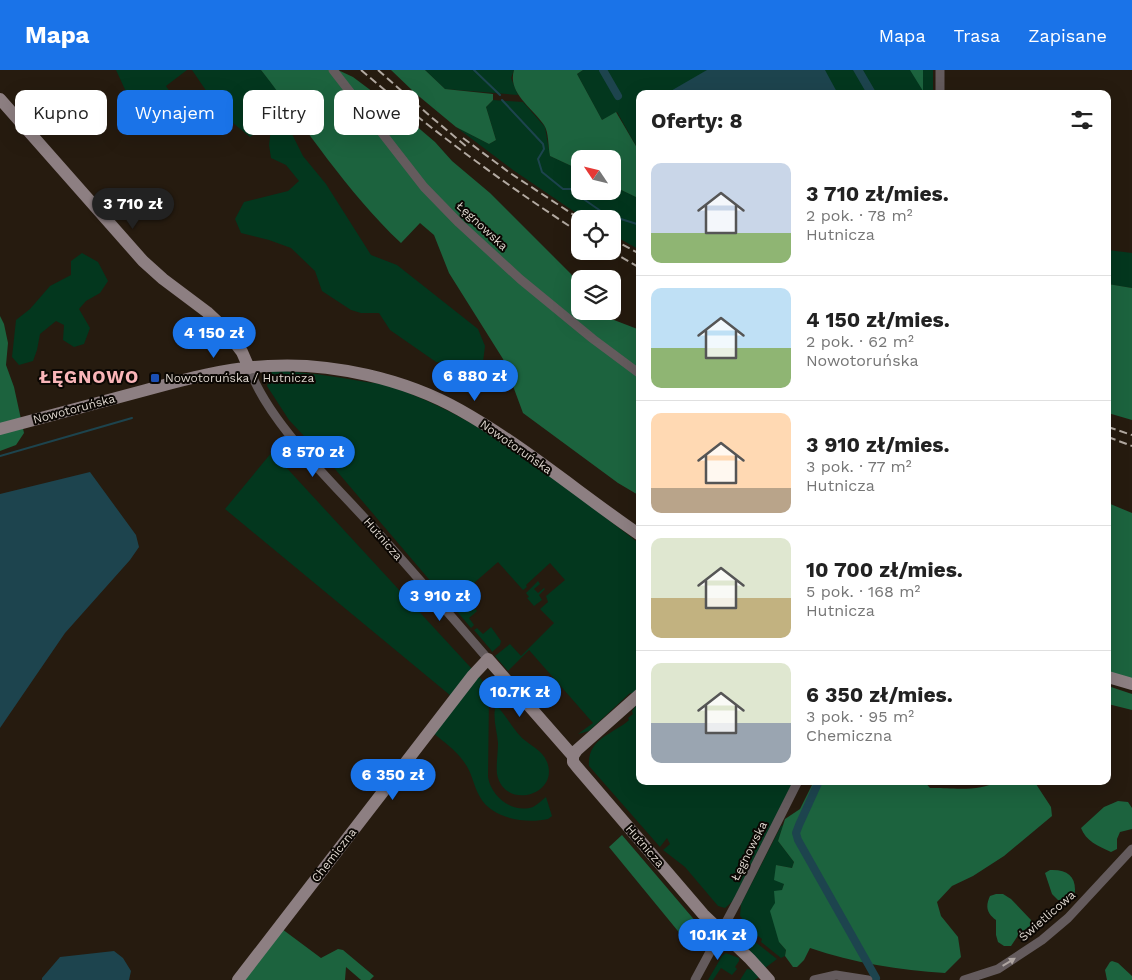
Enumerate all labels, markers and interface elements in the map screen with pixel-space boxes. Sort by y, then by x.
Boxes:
text: Mapa [25,21,90,49]
text: Mapa [879,25,926,46]
text: Trasa [954,25,1000,46]
text: Zapisane [1028,25,1107,46]
chip: Kupno [15,90,107,135]
chip: Wynajem [117,90,233,135]
chip: Filtry [243,90,324,135]
chip: Nowe [334,90,419,135]
icon: filters [1068,106,1096,134]
text: Oferty: 8 [651,108,743,133]
north arrow [571,150,621,200]
map controls [571,150,621,320]
text: 3 710 zł/mies. [806,181,949,206]
icon: home [691,183,751,243]
pin: 3 710 zł [81,188,185,230]
text: 3 710 zł [103,194,163,213]
street label: Łęgnowska [454,199,511,253]
text: 2 pok. · 78 m² [806,206,913,225]
button: locate [571,210,621,260]
text: Hutnicza [806,225,875,244]
button: layers [571,270,621,320]
text: 4 150 zł/mies. [806,307,950,332]
icon: home [691,308,751,368]
pin: 4 150 zł [162,316,266,359]
text: 4 150 zł [184,323,244,342]
text: 2 pok. · 62 m² [806,332,914,351]
text: Nowotoruńska [806,351,919,370]
pin: 6 880 zł [423,360,527,402]
district label: ŁĘGNOWO [39,366,139,387]
text: 6 880 zł [443,366,507,385]
place label: Nowotoruńska / Hutnicza [165,371,314,385]
marker: Nowotoruńska / Hutnicza [149,372,161,384]
street label: Nowotoruńska [31,391,117,427]
street label: Nowotoruńska [477,417,555,477]
text: 3 910 zł/mies. [806,432,950,457]
icon: home [691,433,751,493]
pin: 8 570 zł [261,436,365,478]
text: 8 570 zł [282,442,344,461]
text: 3 pok. · 77 m² [806,457,912,476]
text: Hutnicza [806,476,875,495]
street label: Hutnicza [361,515,405,563]
text: 10 700 zł/mies. [806,557,963,582]
icon: home [691,558,751,618]
pin: 3 910 zł [388,580,492,622]
text: 5 pok. · 168 m² [806,582,920,601]
text: 3 910 zł [410,586,470,605]
text: Hutnicza [806,601,875,620]
pin: 10.7K zł [468,676,572,718]
text: 10.7K zł [490,682,550,701]
text: 6 350 zł/mies. [806,682,953,707]
icon: home [691,683,751,743]
text: 3 pok. · 95 m² [806,707,914,726]
text: Chemiczna [806,726,892,745]
pin: 6 350 zł [341,758,445,801]
text: 6 350 zł [362,765,424,784]
street label: Łęgnowska [728,819,770,883]
street label: Hutnicza [623,822,667,870]
street label: Chemiczna [309,825,360,885]
street label: Świetlicowa [1016,888,1078,944]
pin: 10.1K zł [666,918,770,961]
text: 10.1K zł [689,925,747,944]
one-way arrow [1002,958,1015,967]

